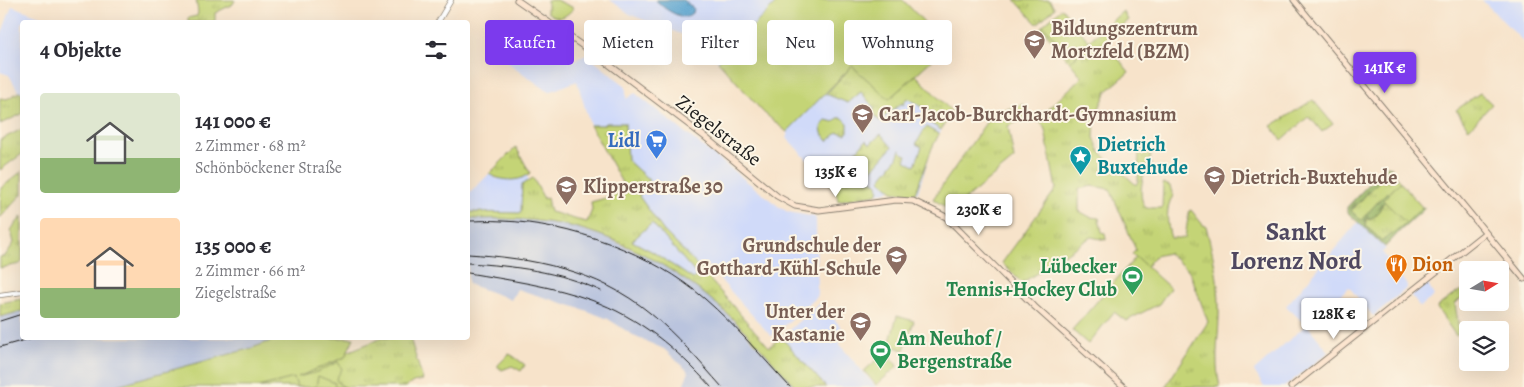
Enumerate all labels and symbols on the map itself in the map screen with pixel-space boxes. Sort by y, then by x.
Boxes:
place label: Bildungszentrum Mortzfeld (BZM) [1051,15,1198,65]
school or university icon: Bildungszentrum Mortzfeld (BZM) [1023,28,1047,59]
pin: 141K € [1344,52,1426,94]
street label: Ziegelstraße [670,88,767,172]
place label: Carl-Jacob-Burckhardt-Gymnasium [879,101,1177,128]
school or university icon: Carl-Jacob-Burckhardt-Gymnasium [851,102,875,133]
place label: Lidl [608,127,641,154]
supermarket icon: Lidl [644,128,668,159]
place label: Dietrich Buxtehude [1097,131,1188,181]
place icon: Dietrich Buxtehude [1069,144,1093,175]
pin: 135K € [795,156,877,198]
place label: Dietrich-Buxtehude [1231,164,1397,191]
school or university icon: Dietrich-Buxtehude [1203,165,1227,196]
place label: Klipperstraße 30 [583,173,723,200]
school or university icon: Klipperstraße 30 [555,174,579,205]
pin: 230K € [938,194,1020,236]
district label: Sankt Lorenz Nord [1230,215,1362,278]
place label: Grundschule der Gotthard-Kühl-Schule [697,232,881,282]
school or university icon: Grundschule der Gotthard-Kühl-Schule [885,244,909,275]
place label: Dion [1412,251,1453,278]
restaurant icon: Dion [1384,252,1408,283]
place label: Lübecker Tennis+Hockey Club [947,253,1117,303]
north arrow [1459,261,1509,311]
sports icon: Lübecker Tennis+Hockey Club [1121,265,1145,296]
place label: Unter der Kastanie [765,298,845,348]
pin: 128K € [1293,298,1375,340]
school or university icon: Unter der Kastanie [849,310,873,341]
place label: Am Neuhof / Bergenstraße [896,325,1012,375]
sports icon: Am Neuhof / Bergenstraße [869,338,893,369]

